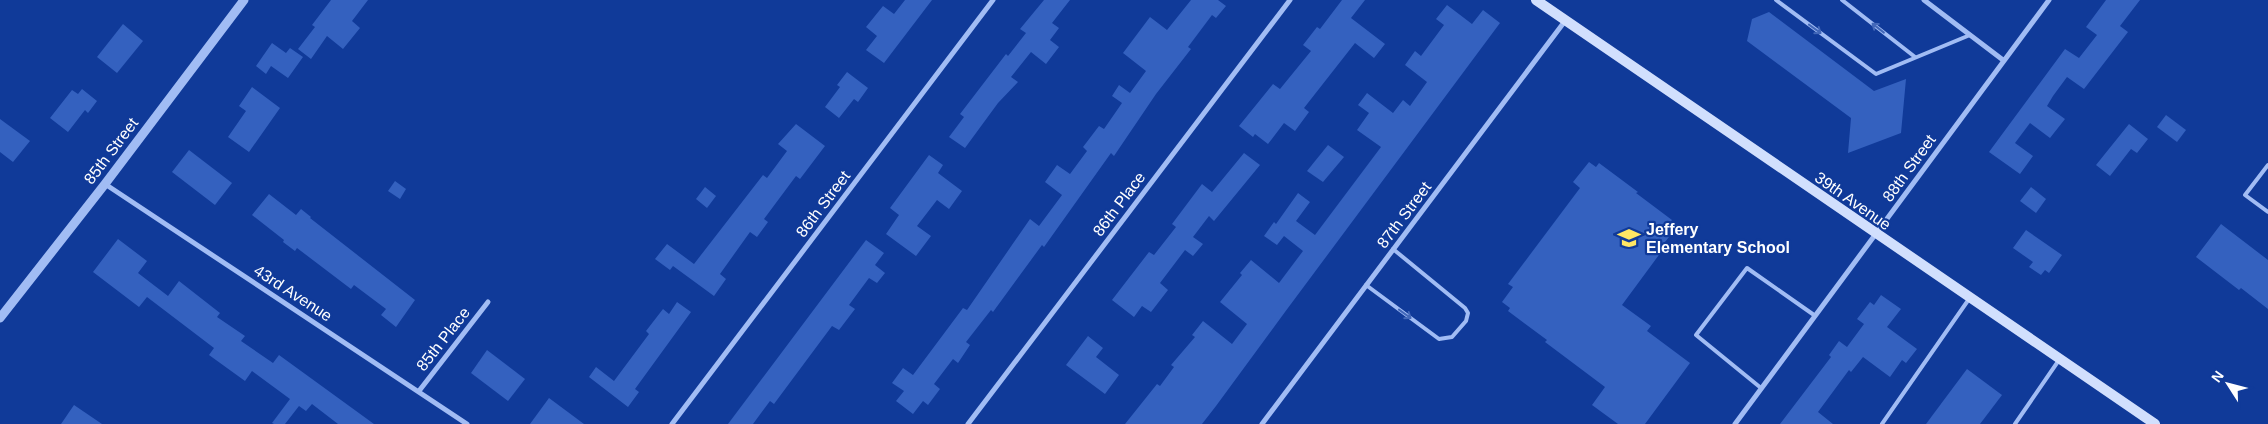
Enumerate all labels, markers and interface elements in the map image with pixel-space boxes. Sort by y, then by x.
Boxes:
one-way arrow [1872,23,1885,34]
one-way arrow [1808,24,1822,34]
street label: 85th Street [81,114,142,187]
street label: 88th Street [1879,131,1939,205]
street label: 86th Street [793,167,854,240]
street label: 86th Place [1089,169,1149,239]
street label: 39th Avenue [1812,169,1894,233]
street label: 87th Street [1374,178,1435,251]
place label: Jeffery Elementary School [1646,221,1790,256]
school or university icon: Jeffery Elementary School [1616,225,1642,251]
street label: 43rd Avenue [251,261,335,325]
street label: 85th Place [413,304,473,374]
one-way arrow [1398,309,1412,319]
north arrow [2203,359,2253,409]
text: N [2208,368,2227,385]

